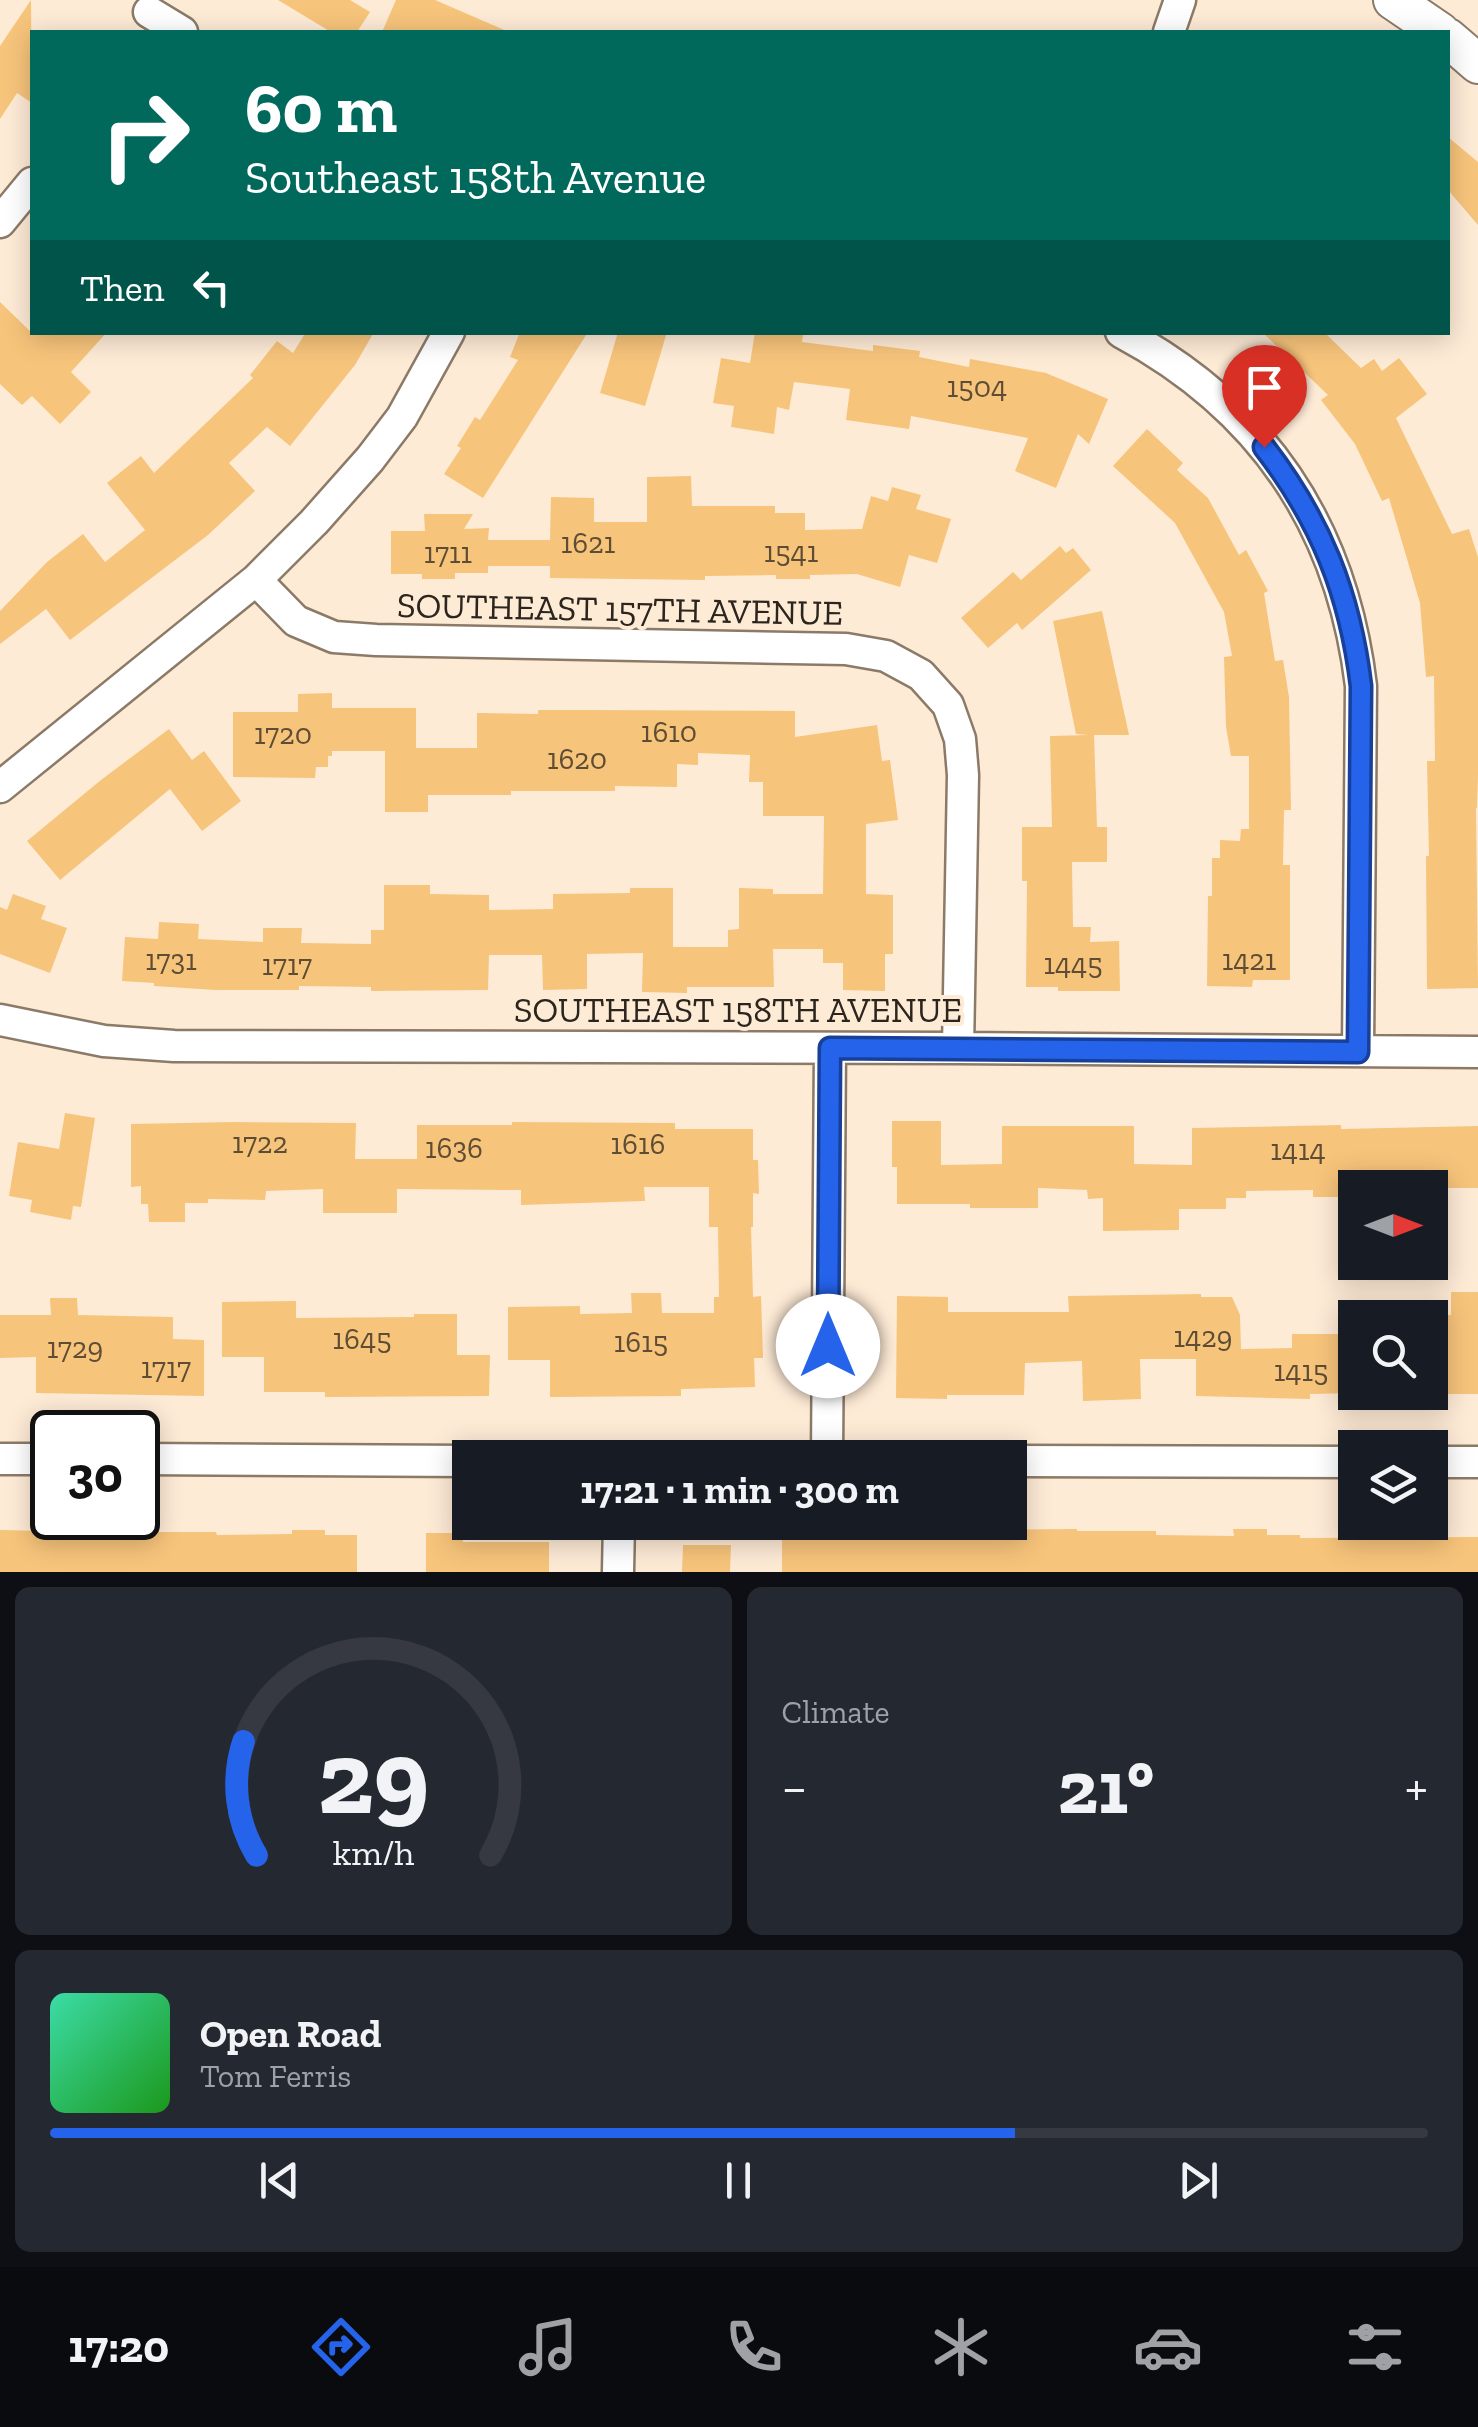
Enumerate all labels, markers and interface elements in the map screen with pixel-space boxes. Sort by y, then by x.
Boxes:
text: 60 m [245,66,397,150]
icon: right [80,70,210,200]
text: Southeast 158th Avenue [245,151,706,205]
icon: left [184,260,239,315]
text: Then [80,265,164,311]
pin [1222,345,1307,448]
icon: arrive [1237,360,1292,415]
house number: 1504 [947,369,1007,405]
house number: 1621 [561,525,615,561]
house number: 1541 [764,534,818,570]
house number: 1711 [424,535,472,571]
street label: SOUTHEAST 157TH AVENUE [397,584,843,634]
house number: 1610 [641,714,697,750]
house number: 1720 [254,716,312,752]
house number: 1620 [547,741,607,777]
house number: 1731 [145,942,197,978]
house number: 1421 [1222,942,1276,978]
house number: 1445 [1043,946,1103,982]
house number: 1717 [262,947,312,983]
street label: SOUTHEAST 158TH AVENUE [514,989,962,1031]
house number: 1722 [232,1125,288,1161]
house number: 1616 [611,1126,665,1162]
house number: 1636 [425,1130,483,1166]
house number: 1414 [1270,1132,1326,1168]
north arrow [1338,1170,1448,1280]
map controls [1338,1170,1448,1540]
position arrow [776,1294,880,1398]
button: search [1338,1300,1448,1410]
house number: 1429 [1173,1319,1233,1355]
house number: 1645 [332,1321,392,1357]
house number: 1615 [614,1324,668,1360]
house number: 1729 [47,1330,103,1366]
house number: 1717 [141,1350,191,1386]
house number: 1415 [1274,1353,1328,1389]
speed limit sign: 30 [30,1410,160,1540]
button: layers [1338,1430,1448,1540]
text: 17:21 · 1 min · 300 m [580,1467,899,1513]
text: Climate [782,1693,890,1731]
text: 29 [317,1715,429,1840]
text: 21° [1058,1742,1154,1832]
text: − [782,1754,807,1820]
text: + [1405,1754,1428,1820]
text: km/h [332,1831,414,1874]
text: Open Road [200,2011,382,2057]
text: Tom Ferris [200,2057,351,2095]
icon: previous [252,2153,307,2208]
icon: pause [711,2153,766,2208]
icon: next [1171,2153,1226,2208]
icon: directions [306,2312,376,2382]
icon: music [513,2312,583,2382]
icon: phone [719,2312,789,2382]
icon: climate [926,2312,996,2382]
icon: car [1133,2312,1203,2382]
icon: filters [1340,2312,1410,2382]
text: 17:20 [68,2320,169,2374]

